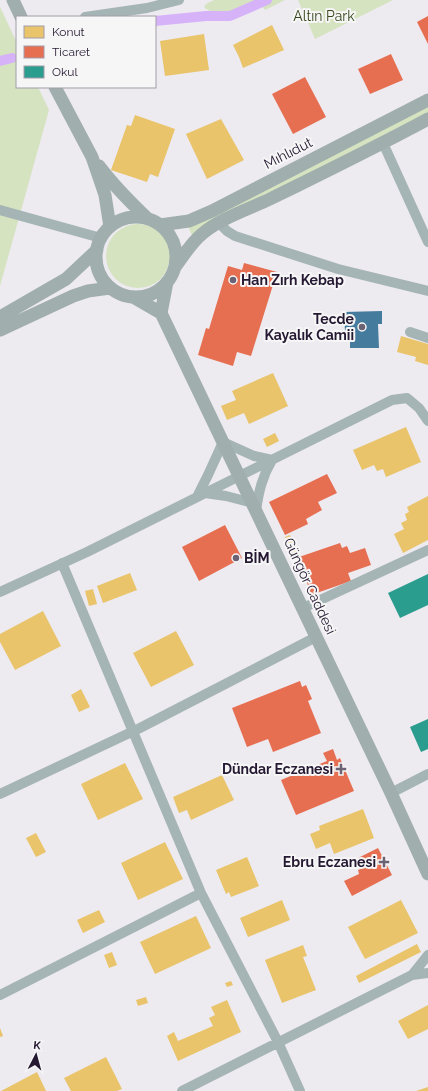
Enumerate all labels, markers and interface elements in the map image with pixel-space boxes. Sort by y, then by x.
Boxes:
park label: Altın Park [293,8,355,24]
legend [16,16,156,88]
text: Konut [52,25,85,39]
text: Ticaret [52,45,90,59]
text: Okul [52,65,79,79]
street label: Mıhlıdut [261,134,315,172]
place label: Han Zırh Kebap [241,272,344,288]
marker: Han Zırh Kebap [228,275,238,285]
place label: Tecde Kayalık Camii [264,311,355,343]
marker: Tecde Kayalık Camii [357,322,367,332]
street label: Güngör Caddesi [281,535,339,637]
place label: BİM [244,549,270,566]
marker: BİM [231,553,241,563]
place label: Dündar Eczanesi [222,761,333,777]
marker: Dündar Eczanesi [336,764,346,774]
place label: Ebru Eczanesi [283,854,376,870]
marker: Ebru Eczanesi [379,857,389,867]
north arrow [16,1035,56,1075]
text: K [33,1039,42,1052]

